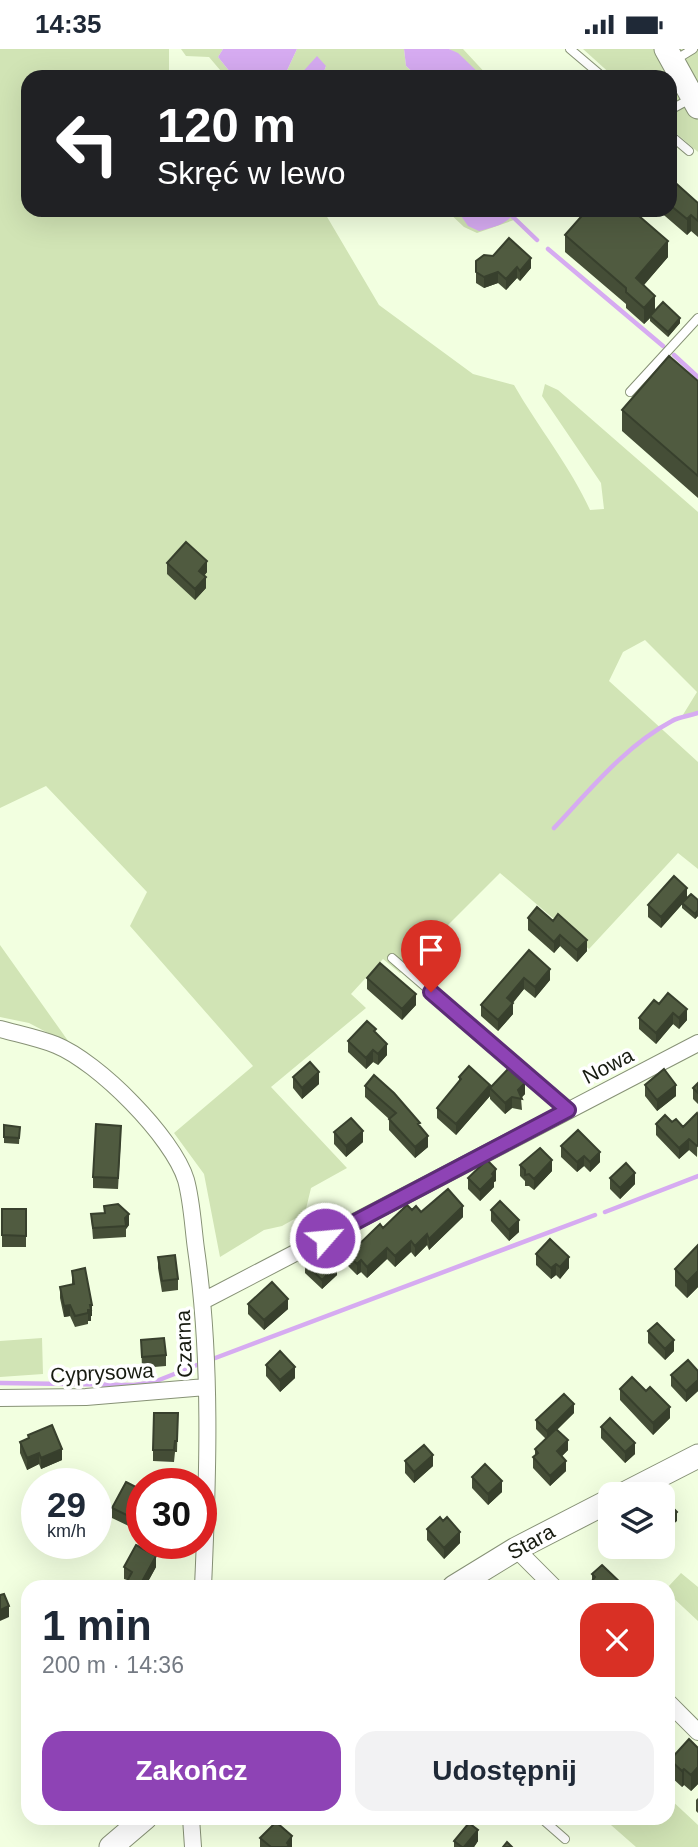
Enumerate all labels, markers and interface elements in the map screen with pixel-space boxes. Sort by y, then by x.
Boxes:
text: 14:35 [35,9,102,39]
icon: left [42,98,133,189]
text: 120 m [157,98,296,152]
text: Skręć w lewo [157,155,346,191]
pin [401,920,461,992]
icon: arrive [412,931,450,969]
street label: Nowa [579,1043,637,1088]
position arrow [288,1201,362,1275]
street label: Czarna [171,1309,196,1378]
street label: Cyprysowa [50,1358,155,1387]
speed limit sign: 30 [126,1468,217,1559]
map controls [598,1482,675,1559]
button: layers [598,1482,675,1559]
text: 29 [47,1485,86,1524]
street label: Stara [503,1519,559,1564]
text: km/h [47,1521,86,1541]
text: 1 min [42,1602,152,1649]
button: close [580,1603,654,1677]
text: 200 m · 14:36 [42,1652,184,1678]
button: Zakończ [42,1731,341,1811]
button: Udostępnij [355,1731,654,1811]

